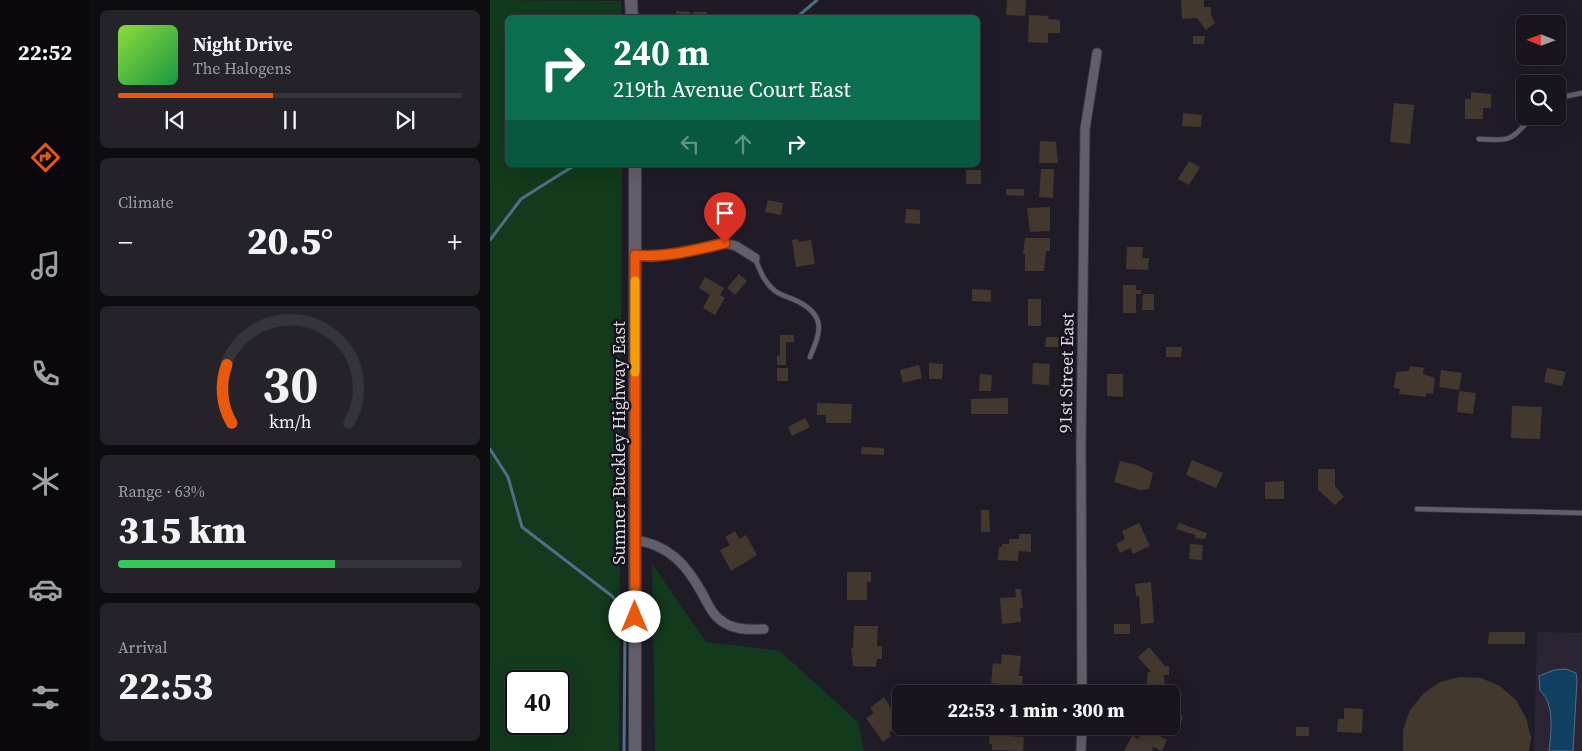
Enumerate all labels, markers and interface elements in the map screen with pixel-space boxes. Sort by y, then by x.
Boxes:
north arrow [1516,15,1566,65]
map controls [1516,15,1566,125]
text: 240 m [613,29,709,77]
text: Night Drive [193,31,293,57]
icon: right [530,35,595,100]
text: 22:52 [18,37,72,67]
text: The Halogens [193,57,291,79]
text: 219th Avenue Court East [613,74,851,104]
button: search [1516,75,1566,125]
icon: previous [161,106,189,134]
icon: pause [276,106,304,134]
icon: next [391,106,419,134]
icon: left [676,130,704,158]
icon: ahead [729,130,757,158]
icon: right [782,130,810,158]
icon: directions [28,140,63,175]
text: Climate [118,191,174,213]
pin [704,192,746,243]
icon: arrive [711,199,739,227]
text: 20.5° [247,215,333,267]
text: − [118,223,133,261]
text: + [447,223,462,261]
icon: music [28,248,63,283]
street label: 91st Street East [1052,313,1080,433]
street label: Sumner Buckley Highway East [606,321,631,565]
text: 30 [262,348,318,419]
icon: phone [28,356,63,391]
text: km/h [269,409,312,434]
icon: climate [28,464,63,499]
text: Range · 63% [118,480,205,502]
text: 315 km [118,504,246,556]
icon: car [28,572,63,607]
position arrow [608,590,660,642]
text: Arrival [118,636,167,658]
text: 22:53 [118,660,213,712]
speed limit sign: 40 [505,670,570,735]
icon: filters [28,680,63,715]
text: 22:53 · 1 min · 300 m [947,697,1125,723]

